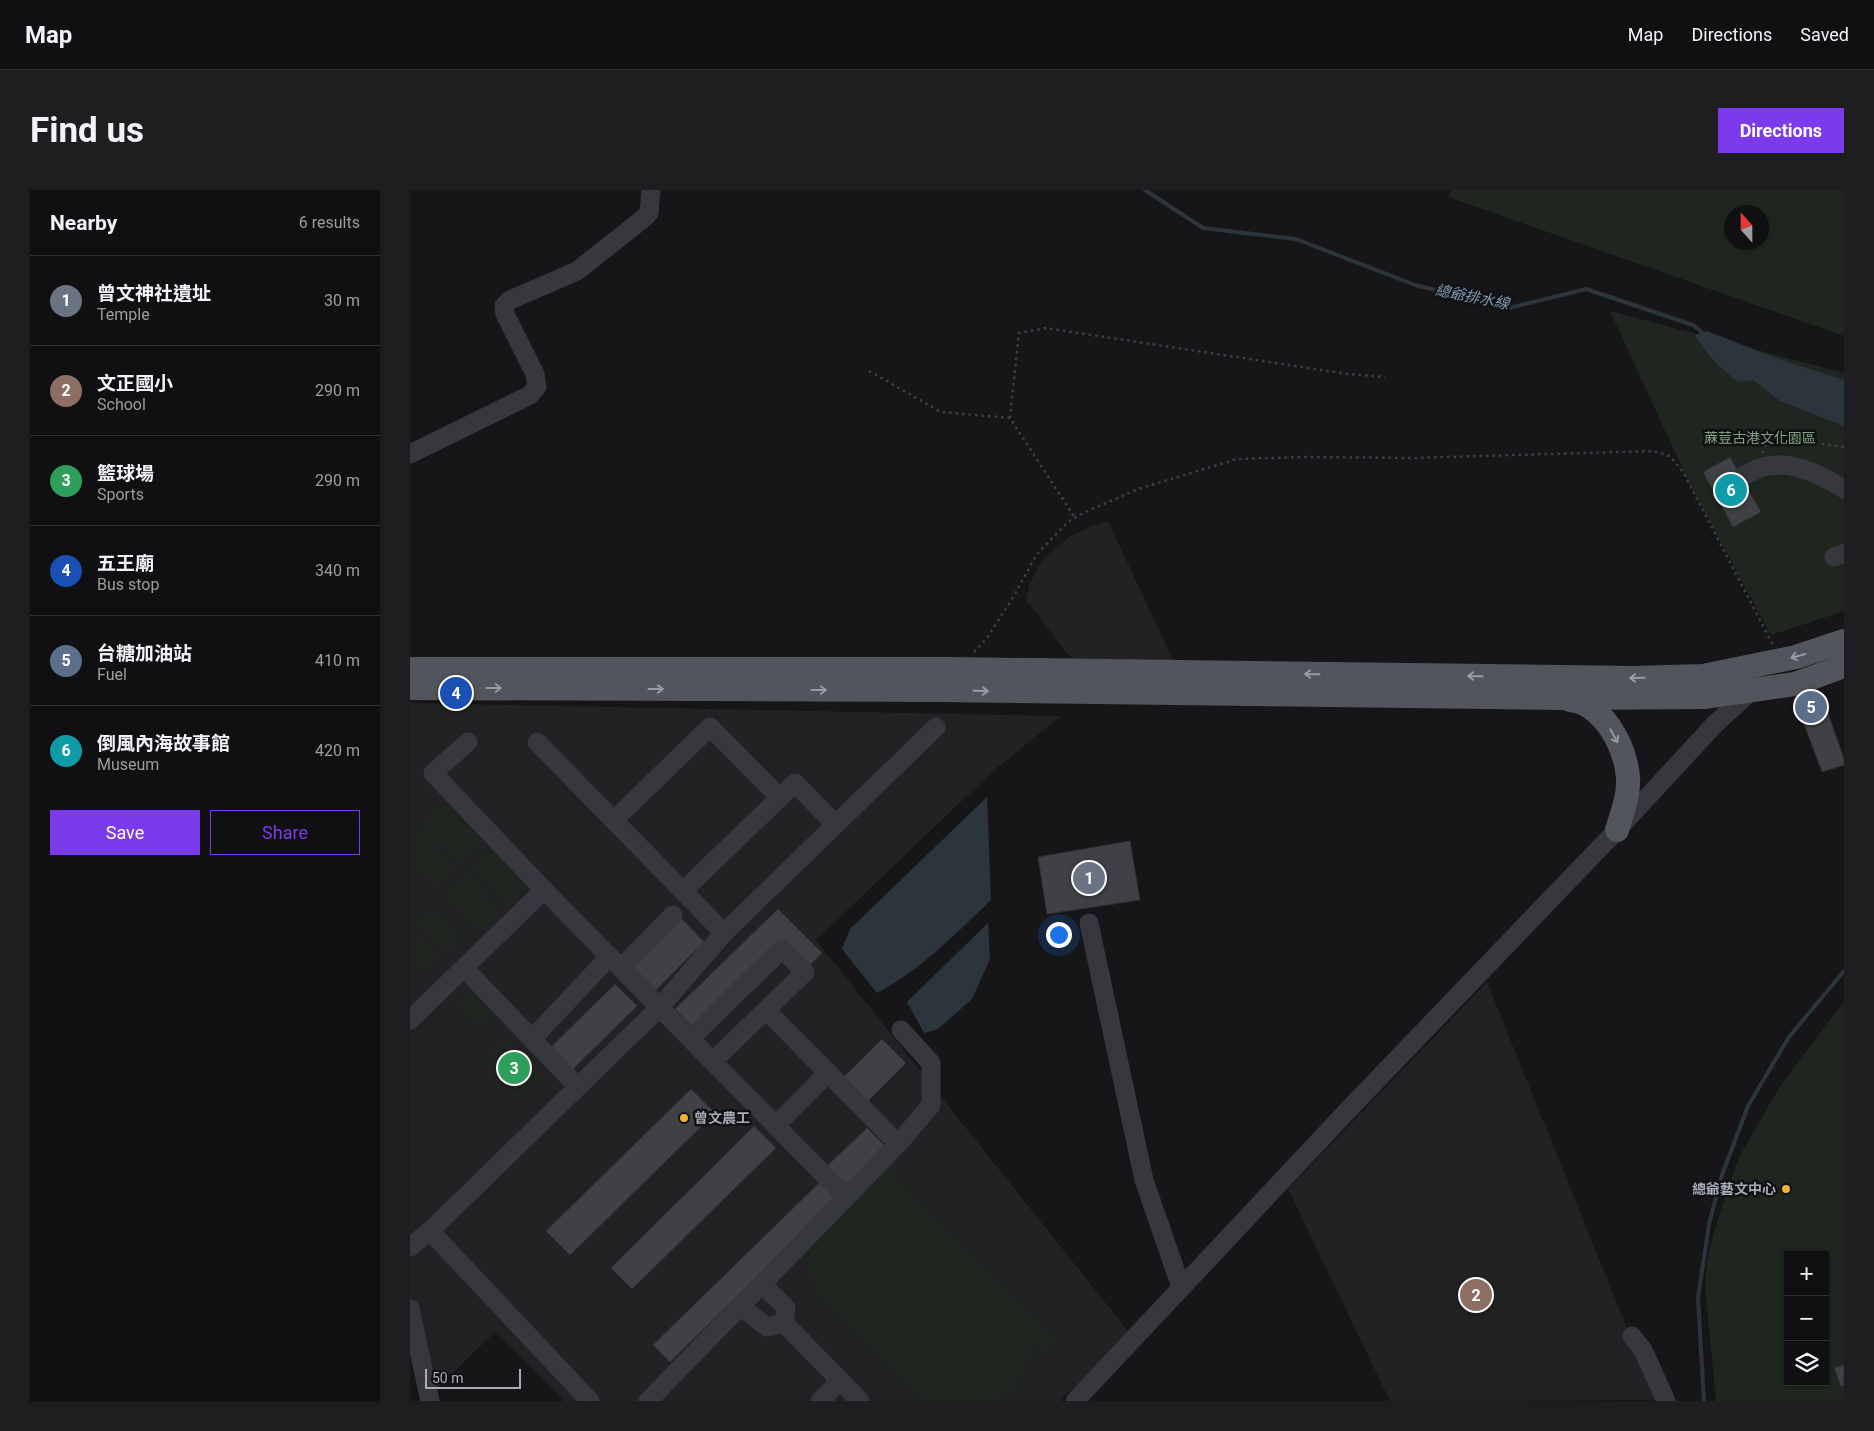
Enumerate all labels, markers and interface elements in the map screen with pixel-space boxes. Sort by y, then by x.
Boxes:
text: Map [25,21,72,49]
text: Map [1628,24,1663,45]
text: Directions [1691,24,1772,45]
text: Saved [1800,24,1849,45]
button: Directions [1718,108,1844,153]
text: Find us [30,110,144,151]
north arrow [1724,205,1769,250]
text: Nearby [50,211,117,235]
text: 6 results [299,213,360,232]
water label: 總爺排水線 [1433,281,1512,313]
text: 曾文神社遺址 [97,282,211,305]
text: 1 [61,291,71,310]
text: 30 m [324,291,360,310]
text: Temple [97,305,150,324]
text: 文正國小 [97,372,173,395]
text: 2 [61,381,71,400]
text: 290 m [315,381,360,400]
text: School [97,395,146,414]
park label: 蔴荳古港文化園區 [1704,430,1816,446]
text: 籃球場 [97,462,154,485]
text: 3 [61,471,71,490]
text: 290 m [315,471,360,490]
pin: 6 [1715,471,1747,509]
text: Sports [97,485,144,504]
text: 五王廟 [97,552,154,575]
text: 4 [61,561,71,580]
text: 340 m [315,561,360,580]
text: Bus stop [97,575,159,594]
text: 台糖加油站 [97,642,192,665]
text: 5 [61,651,71,670]
text: 410 m [315,651,360,670]
one-way arrow [1790,652,1806,662]
text: Fuel [97,665,127,684]
one-way arrow [1305,669,1321,679]
one-way arrow [1467,671,1484,681]
one-way arrow [1629,673,1646,683]
pin: 4 [440,674,472,712]
one-way arrow [485,683,501,693]
one-way arrow [648,684,664,694]
one-way arrow [810,685,826,695]
one-way arrow [972,686,989,696]
pin: 5 [1795,688,1827,726]
one-way arrow [1609,728,1619,743]
text: 倒風內海故事館 [97,732,230,755]
text: 6 [61,741,71,760]
text: 420 m [315,741,360,760]
text: Museum [97,755,159,774]
button: Save [50,810,200,855]
button: Share [210,810,360,855]
pin: 1 [1073,859,1105,897]
your location [1046,922,1072,948]
pin: 3 [498,1049,530,1087]
place label: 曾文農工 [694,1110,750,1126]
marker: 曾文農工 [678,1112,690,1124]
place label: 總爺藝文中心 [1692,1181,1776,1197]
marker: 總爺藝文中心 [1780,1183,1792,1195]
map controls [1784,1251,1829,1386]
button: + [1784,1251,1829,1296]
pin: 2 [1460,1276,1492,1314]
button: − [1784,1296,1829,1341]
button: layers [1784,1341,1829,1386]
scale bar [425,1366,521,1389]
text: 50 m [432,1370,464,1386]

